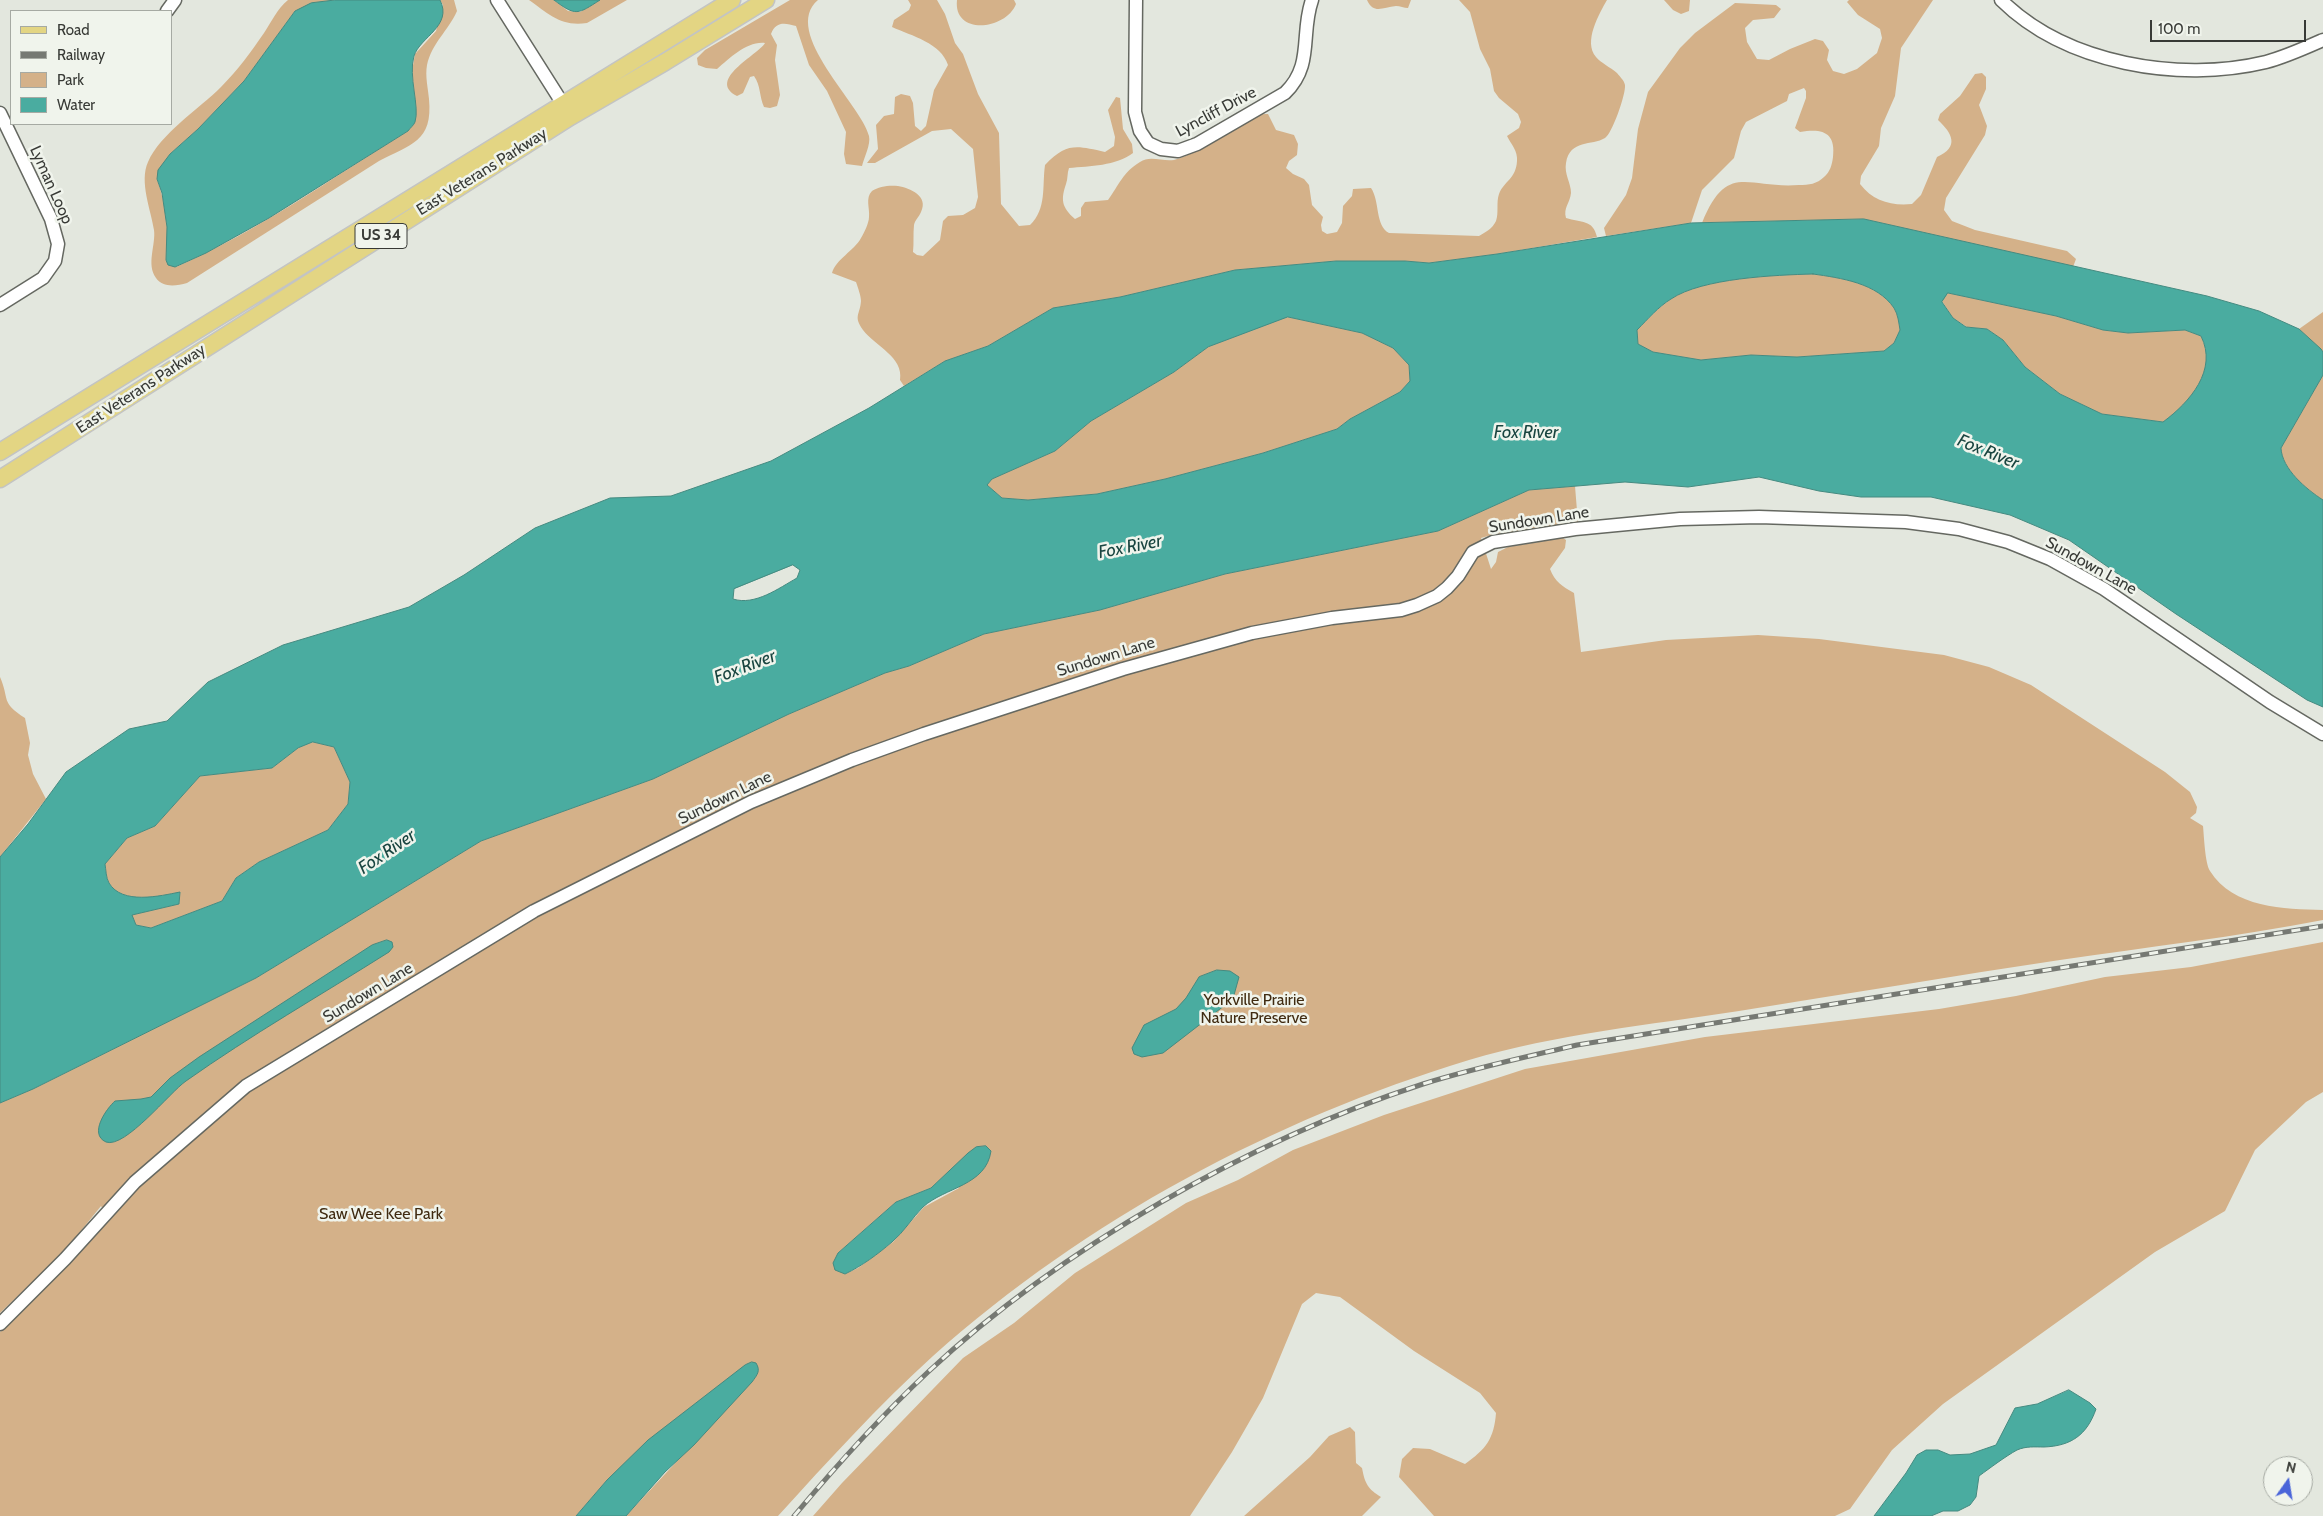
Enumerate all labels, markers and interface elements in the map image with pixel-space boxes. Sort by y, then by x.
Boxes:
legend [10,10,172,125]
scale bar [2153,10,2309,42]
text: 100 m [2158,20,2200,38]
text: Road [57,21,90,39]
text: Railway [57,46,105,64]
text: Park [57,71,84,89]
street label: Lyncliff Drive [1172,83,1260,141]
text: Water [57,96,95,114]
street label: East Veterans Parkway [413,124,551,220]
street label: Lyman Loop [25,143,77,227]
road number: US 34 [355,224,407,248]
street label: East Veterans Parkway [73,340,209,438]
water label: Fox River [1494,422,1558,444]
water label: Fox River [1954,430,2022,474]
street label: Sundown Lane [1488,503,1590,537]
water label: Fox River [1096,530,1164,564]
street label: Sundown Lane [2042,533,2140,599]
street label: Sundown Lane [1055,633,1157,681]
water label: Fox River [711,645,779,689]
street label: Sundown Lane [675,767,775,829]
water label: Fox River [354,825,420,879]
street label: Sundown Lane [320,959,416,1027]
park label: Yorkville Prairie Nature Preserve [1201,990,1307,1028]
park label: Saw Wee Kee Park [319,1204,443,1224]
north arrow [2263,1456,2313,1506]
text: N [2284,1457,2298,1477]

